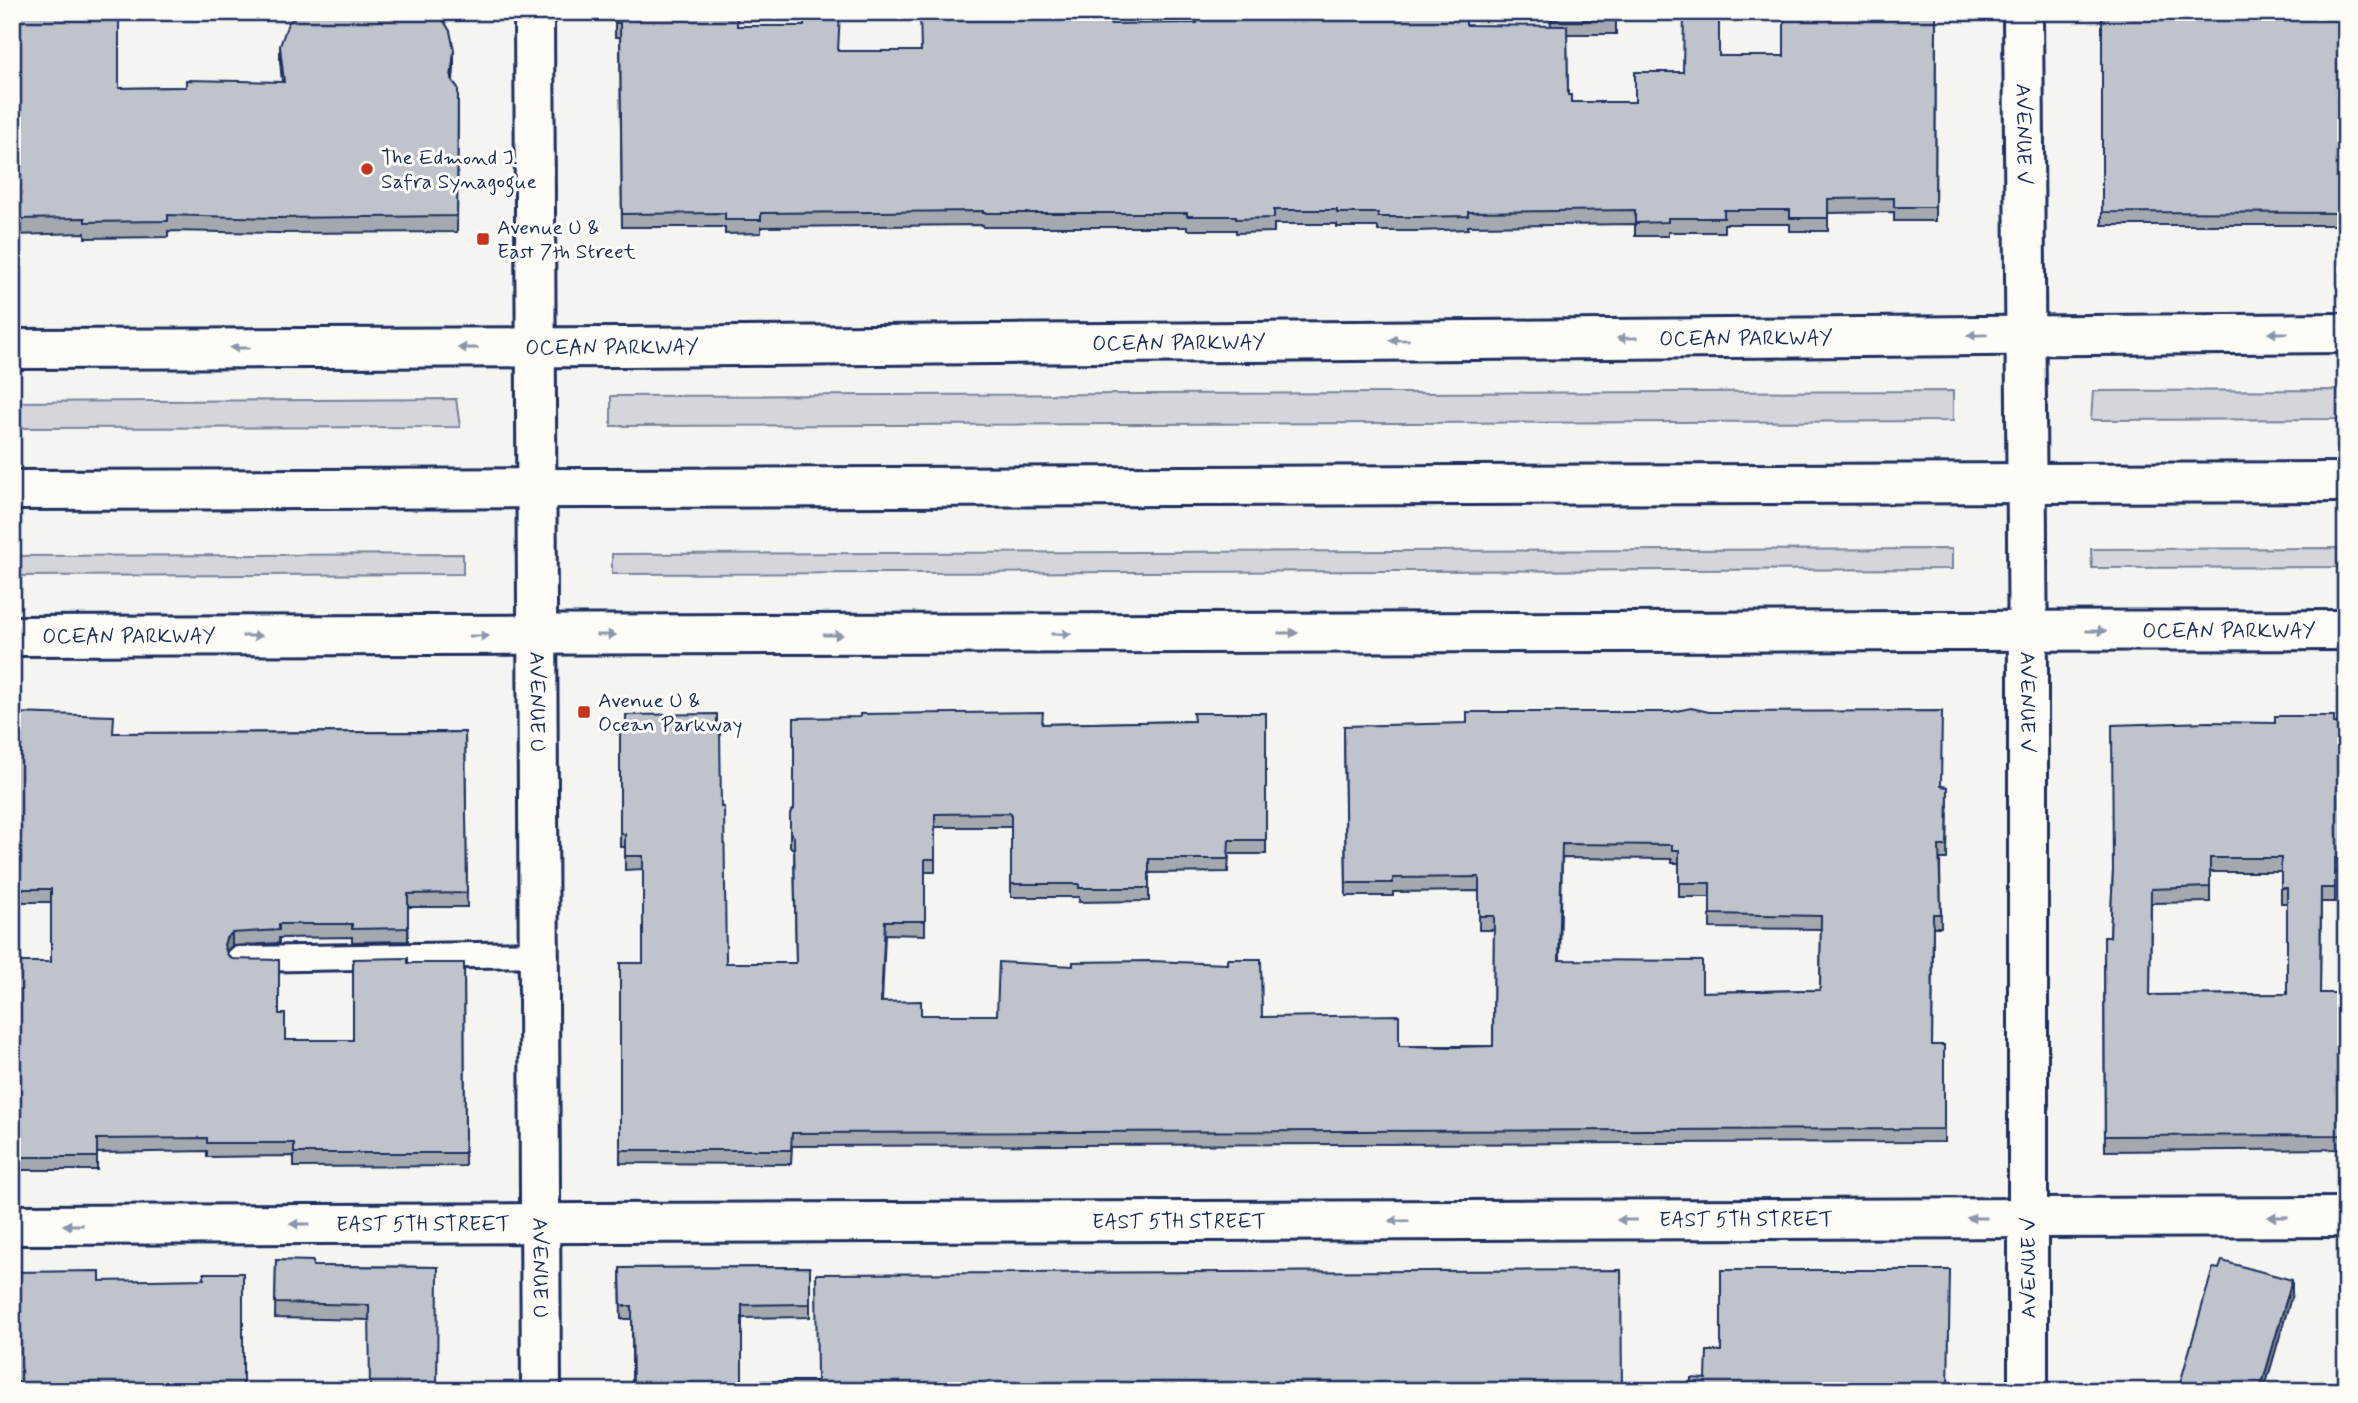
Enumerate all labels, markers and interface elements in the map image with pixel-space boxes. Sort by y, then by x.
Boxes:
street label: AVENUE V [2009,83,2037,185]
place label: The Edmond J. Safra Synagogue [381,144,537,198]
marker: The Edmond J. Safra Synagogue [359,161,375,177]
place label: Avenue U & East 7th Street [497,214,637,266]
marker: Avenue U & East 7th Street [475,231,491,247]
street label: OCEAN PARKWAY [1659,324,1833,354]
one-way arrow [2266,327,2288,339]
street label: OCEAN PARKWAY [1092,329,1266,358]
one-way arrow [1965,329,1987,340]
one-way arrow [1615,332,1637,344]
street label: OCEAN PARKWAY [525,333,699,362]
one-way arrow [1388,334,1410,346]
one-way arrow [229,342,251,354]
one-way arrow [457,342,479,354]
street label: OCEAN PARKWAY [2142,617,2316,646]
street label: OCEAN PARKWAY [42,622,216,651]
one-way arrow [2085,625,2107,637]
one-way arrow [1278,627,1300,639]
one-way arrow [1050,628,1072,640]
one-way arrow [595,629,617,641]
one-way arrow [823,629,845,641]
one-way arrow [241,630,263,642]
one-way arrow [469,630,491,642]
street label: AVENUE U [522,651,551,753]
street label: AVENUE V [2013,651,2041,753]
place label: Avenue U & Ocean Parkway [598,687,742,739]
marker: Avenue U & Ocean Parkway [576,704,592,720]
street label: EAST 5TH STREET [1659,1206,1833,1234]
street label: EAST 5TH STREET [1092,1208,1266,1236]
street label: EAST 5TH STREET [336,1210,510,1239]
one-way arrow [2266,1211,2288,1223]
one-way arrow [1965,1212,1987,1224]
one-way arrow [1615,1214,1637,1226]
one-way arrow [1388,1215,1410,1227]
street label: AVENUE U [525,1217,554,1319]
street label: AVENUE V [2015,1217,2043,1319]
one-way arrow [289,1218,311,1230]
one-way arrow [61,1219,83,1231]

